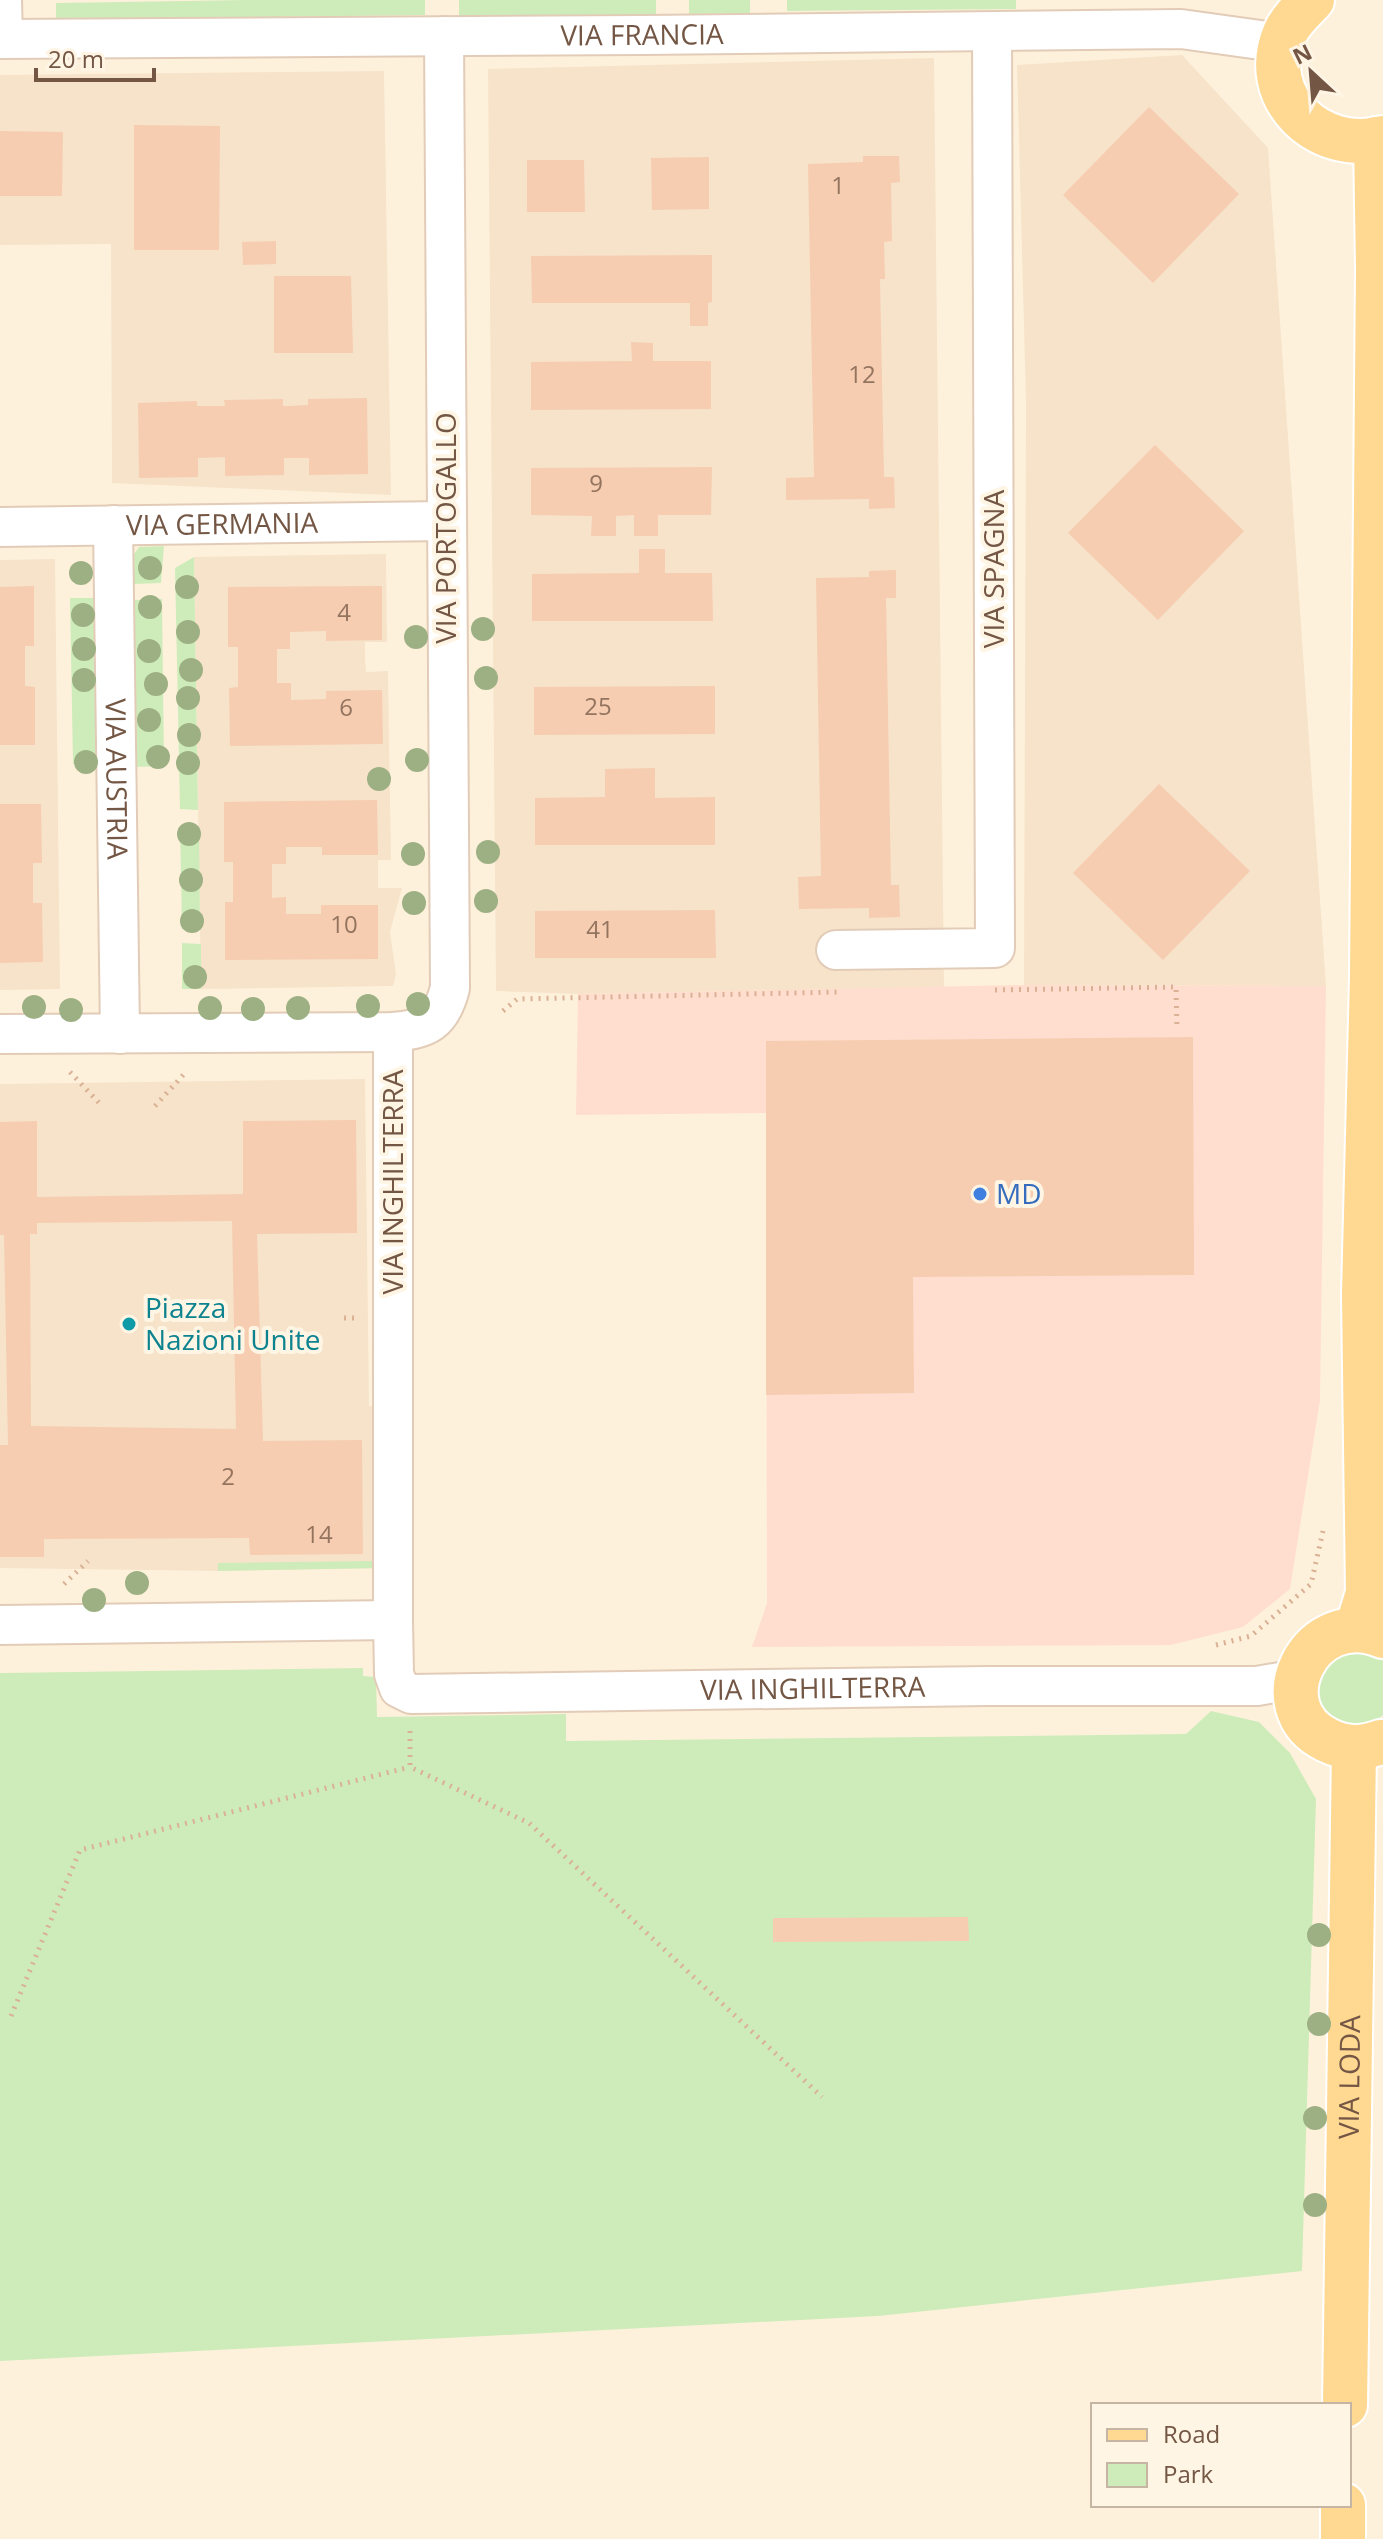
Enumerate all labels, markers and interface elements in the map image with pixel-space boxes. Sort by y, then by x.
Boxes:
street label: VIA FRANCIA [560,14,724,54]
scale bar [36,32,154,82]
north arrow [1271,32,1351,112]
text: N [1287,36,1316,71]
text: 20 m [48,42,104,75]
house number: 1 [831,168,845,201]
house number: 12 [848,357,876,390]
street label: VIA PORTOGALLO [426,412,464,644]
house number: 9 [589,466,603,499]
street label: VIA SPAGNA [974,489,1012,648]
street label: VIA GERMANIA [126,503,319,543]
house number: 4 [337,595,351,628]
house number: 25 [584,689,612,722]
house number: 6 [339,690,353,723]
street label: VIA AUSTRIA [97,698,138,860]
house number: 10 [330,907,358,940]
house number: 41 [586,912,614,945]
street label: VIA INGHILTERRA [373,1069,411,1295]
place label: MD [996,1174,1042,1212]
marker: MD [971,1185,989,1203]
place label: Piazza Nazioni Unite [145,1288,321,1358]
marker: Piazza Nazioni Unite [120,1315,138,1333]
house number: 2 [221,1459,235,1492]
house number: 14 [305,1517,333,1550]
street label: VIA INGHILTERRA [700,1667,926,1708]
street label: VIA LODA [1329,2014,1368,2139]
legend [1091,2403,1351,2507]
text: Road [1163,2417,1220,2450]
text: Park [1163,2457,1214,2490]

